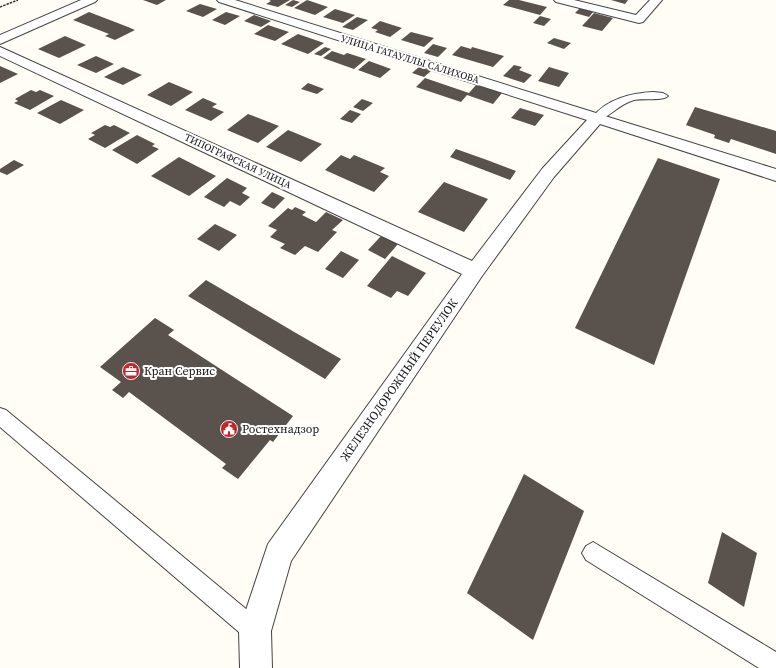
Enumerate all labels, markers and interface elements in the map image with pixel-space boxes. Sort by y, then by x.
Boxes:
street label: УЛИЦА ГАТАУЛЛЫ САЛИХОВА [339,32,481,86]
street label: ТИПОГРАФСКАЯ УЛИЦА [183,131,294,192]
street label: ЖЕЛЕЗНОДОРОЖНЫЙ ПЕРЕУЛОК [337,296,461,464]
office icon: Кран Сервис [121,361,141,381]
place label: Кран Сервис [144,363,215,379]
public building icon: Ростехнадзор [219,419,239,439]
place label: Ростехнадзор [242,421,319,437]

